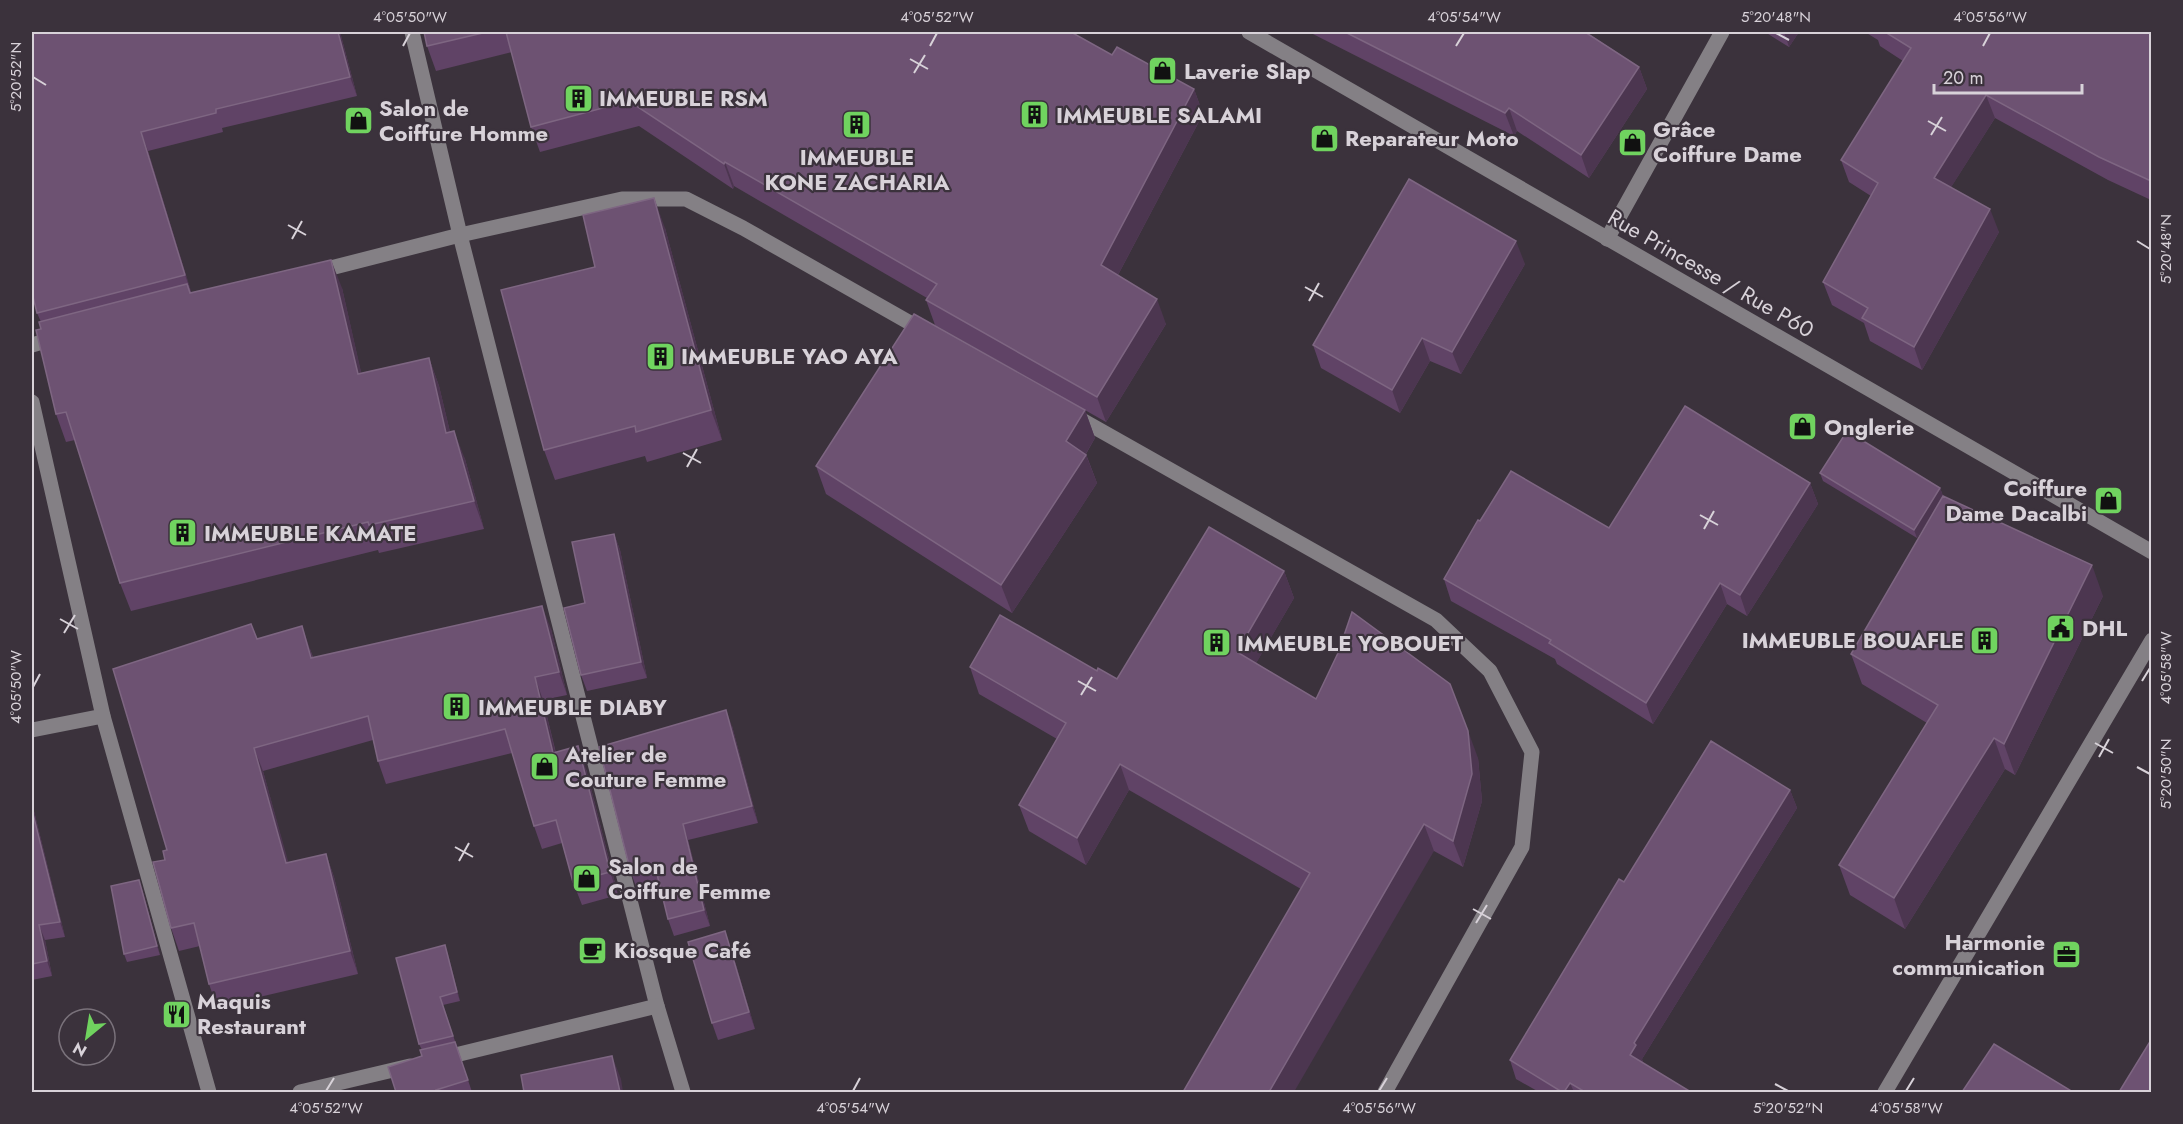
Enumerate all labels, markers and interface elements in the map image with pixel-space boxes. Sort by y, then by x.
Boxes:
text: 4°05'50"W [373,6,447,28]
text: 4°05'52"W [900,6,974,28]
text: 4°05'54"W [1427,6,1501,28]
text: 5°20'48"N [1741,6,1811,28]
text: 4°05'56"W [1953,6,2027,28]
text: 5°20'52"N [5,42,27,112]
shop icon: Laverie Slap [1147,55,1179,87]
place label: Laverie Slap [1184,55,1311,87]
scale bar [1934,57,2082,95]
text: 20 m [1943,65,1983,91]
building icon: IMMEUBLE RSM [562,82,594,114]
place label: IMMEUBLE RSM [599,82,768,114]
place label: Salon de Coiffure Homme [379,92,548,149]
building icon: IMMEUBLE SALAMI [1019,99,1051,131]
place label: IMMEUBLE SALAMI [1056,99,1262,131]
shop icon: Salon de Coiffure Homme [342,105,374,137]
building icon: IMMEUBLE KONE ZACHARIA [841,109,873,141]
place label: Grâce Coiffure Dame [1653,113,1802,170]
shop icon: Reparateur Moto [1308,122,1340,154]
place label: Reparateur Moto [1345,122,1519,154]
shop icon: Grâce Coiffure Dame [1616,126,1648,158]
place label: IMMEUBLE KONE ZACHARIA [764,141,950,198]
street label: Rue Princesse / Rue P60 [1602,201,1820,345]
text: 5°20'48"N [2155,214,2177,284]
building icon: IMMEUBLE YAO AYA [644,340,676,372]
place label: IMMEUBLE YAO AYA [681,340,898,372]
shop icon: Onglerie [1787,411,1819,443]
place label: Onglerie [1824,411,1914,443]
place label: Coiffure Dame Dacalbi [1945,472,2087,529]
shop icon: Coiffure Dame Dacalbi [2092,485,2124,517]
building icon: IMMEUBLE KAMATE [167,517,199,549]
place label: IMMEUBLE KAMATE [204,517,416,549]
public building icon: DHL [2045,612,2077,644]
place label: DHL [2082,612,2127,644]
place label: IMMEUBLE BOUAFLE [1742,624,1964,656]
building icon: IMMEUBLE BOUAFLE [1969,624,2001,656]
building icon: IMMEUBLE YOBOUET [1200,627,1232,659]
place label: IMMEUBLE YOBOUET [1237,627,1464,659]
text: 4°05'58"W [2155,631,2177,705]
text: 4°05'50"W [5,650,27,724]
building icon: IMMEUBLE DIABY [441,691,473,723]
place label: IMMEUBLE DIABY [478,691,667,723]
place label: Atelier de Couture Femme [564,738,726,795]
text: 5°20'50"N [2155,739,2177,809]
shop icon: Atelier de Couture Femme [528,751,560,783]
place label: Salon de Coiffure Femme [608,850,771,907]
shop icon: Salon de Coiffure Femme [571,863,603,895]
place label: Harmonie communication [1892,926,2045,983]
cafe icon: Kiosque Café [577,934,609,966]
place label: Kiosque Café [614,934,751,966]
office icon: Harmonie communication [2050,939,2082,971]
place label: Maquis Restaurant [197,985,306,1042]
restaurant icon: Maquis Restaurant [160,998,192,1030]
north arrow [57,1007,117,1067]
text: N [68,1036,91,1063]
text: 4°05'52"W [289,1097,363,1119]
text: 4°05'54"W [816,1097,890,1119]
text: 4°05'56"W [1342,1097,1416,1119]
text: 5°20'52"N [1753,1097,1823,1119]
text: 4°05'58"W [1869,1097,1943,1119]

